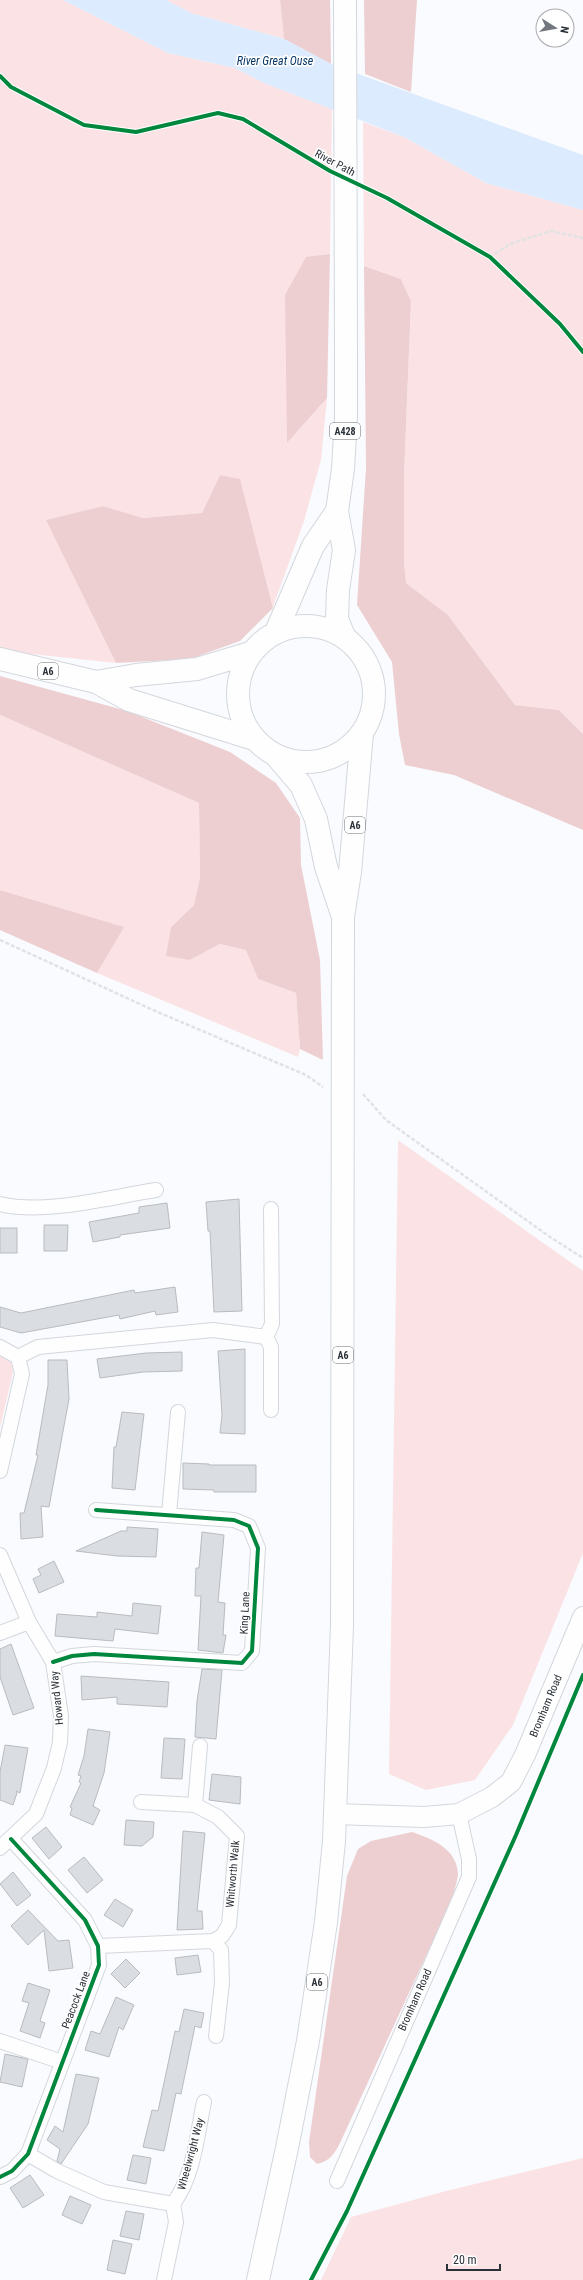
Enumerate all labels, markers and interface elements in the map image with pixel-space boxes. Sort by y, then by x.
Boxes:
north arrow [535,8,575,48]
text: N [557,25,571,35]
water label: River Great Ouse [237,54,314,68]
street label: River Path [313,147,357,179]
road number: A428 [330,423,360,439]
road number: A6 [38,663,58,679]
road number: A6 [345,817,365,833]
road number: A6 [333,1347,353,1363]
street label: King Lane [237,1591,253,1635]
street label: Howard Way [48,1670,66,1726]
street label: Bromham Road [527,1673,565,1739]
street label: Whitworth Walk [224,1840,242,1908]
street label: Bromham Road [396,1967,434,2033]
street label: Peacock Lane [59,1969,93,2031]
road number: A6 [307,1974,327,1990]
street label: Wheelwright Way [175,2116,207,2191]
scale bar [447,2246,500,2272]
text: 20 m [453,2253,477,2267]

